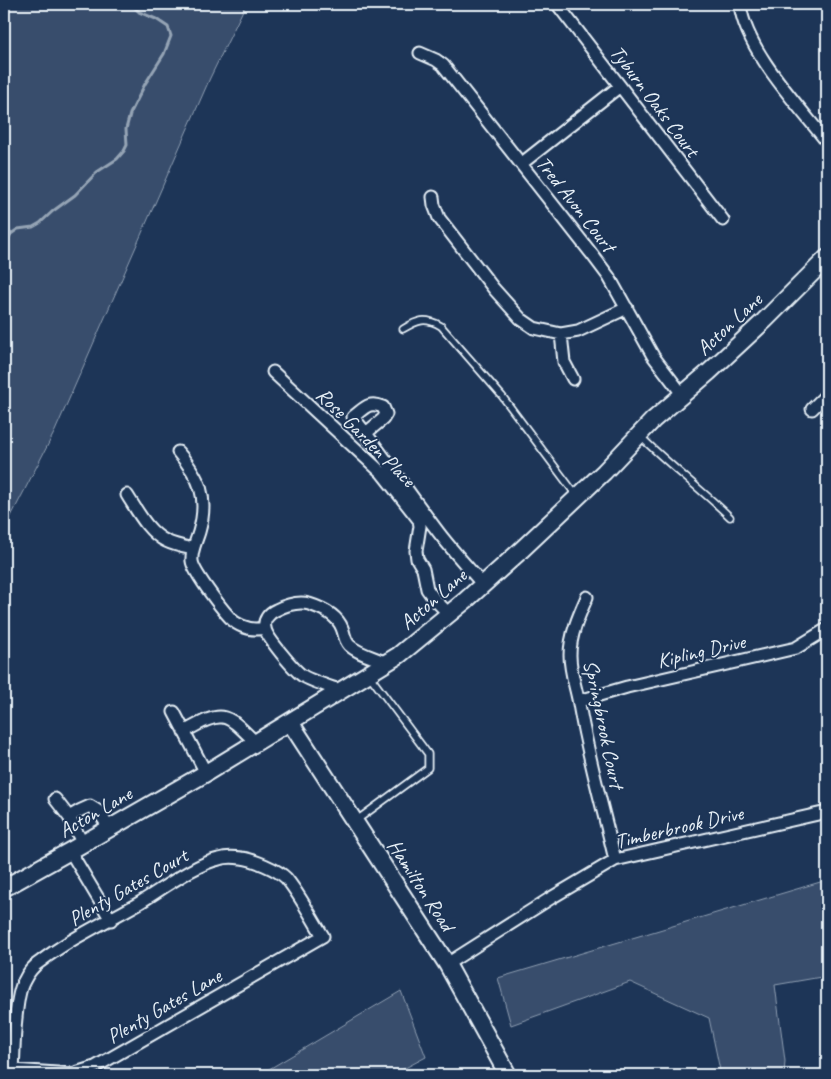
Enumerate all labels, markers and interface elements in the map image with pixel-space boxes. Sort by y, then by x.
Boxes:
street label: Tyburn Oaks Court [605,40,707,164]
street label: Tred Avon Court [530,151,623,260]
street label: Acton Lane [691,286,768,361]
street label: Rose Garden Place [311,382,422,493]
street label: Acton Lane [394,562,473,635]
street label: Kipling Drive [655,628,750,674]
street label: Springbrook Court [578,658,631,793]
street label: Acton Lane [54,780,137,843]
street label: Timberbrook Drive [612,799,747,854]
street label: Hamilton Road [382,834,462,939]
street label: Plenty Gates Court [64,841,194,932]
street label: Plenty Gates Lane [102,962,227,1049]

